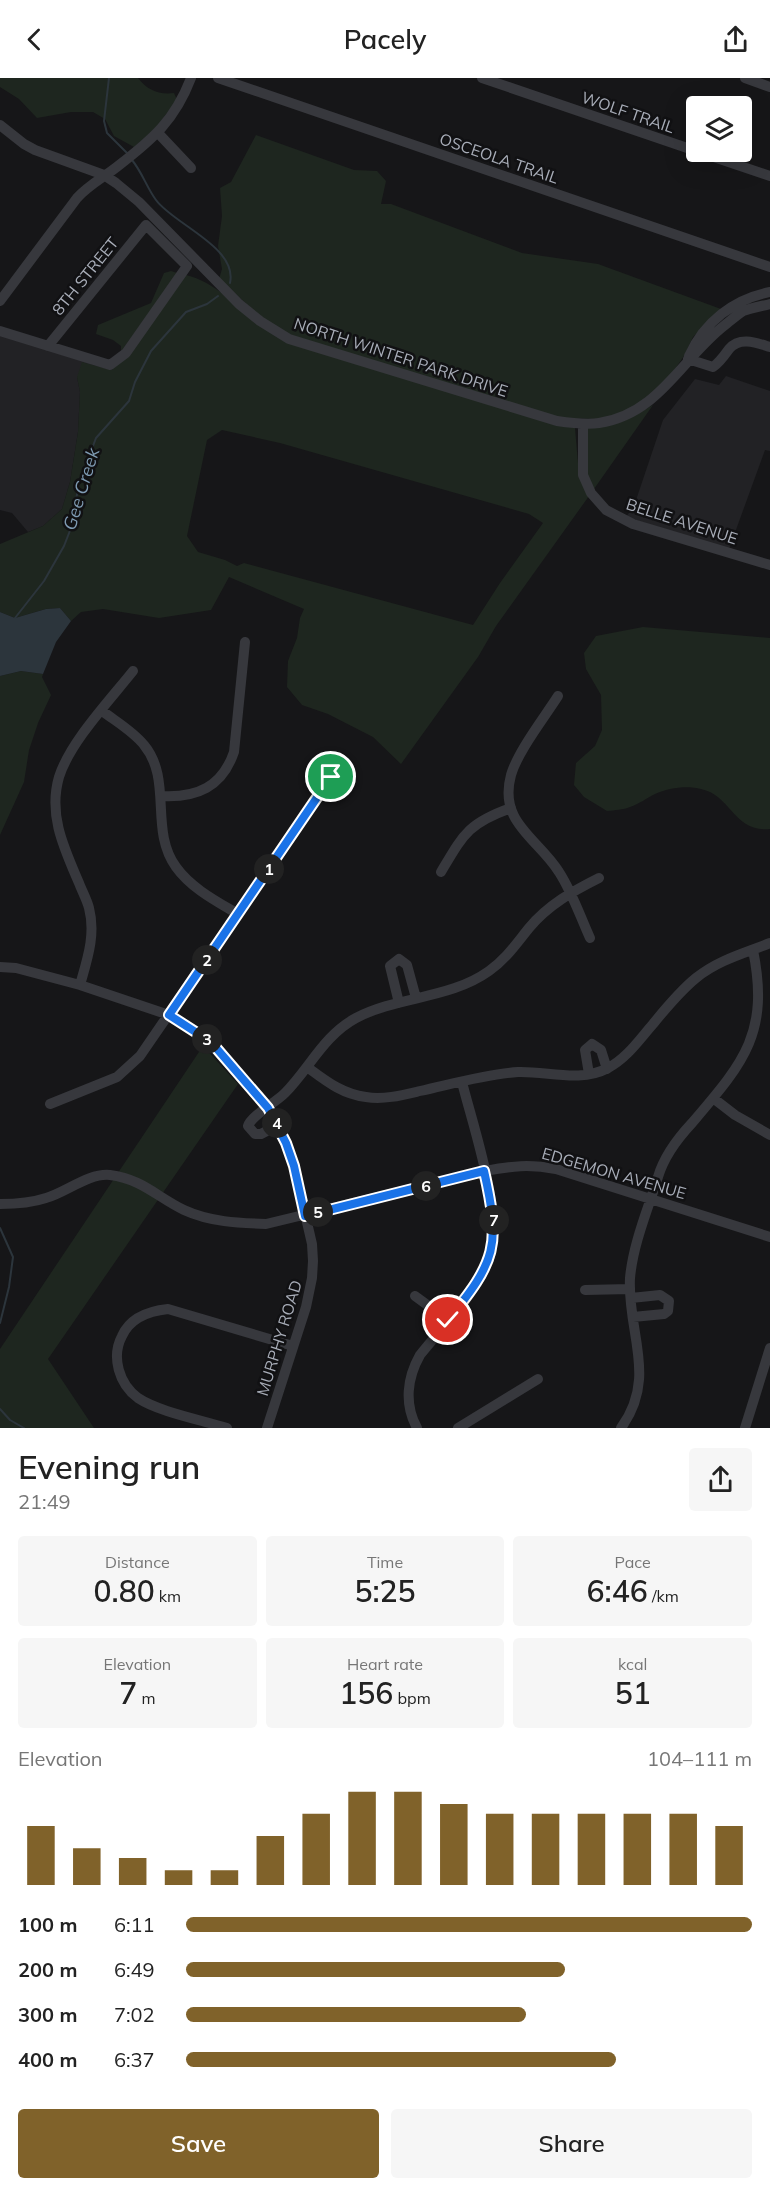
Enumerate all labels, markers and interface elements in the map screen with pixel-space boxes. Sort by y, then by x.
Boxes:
text: Pacely [344,22,426,56]
icon: back [18,23,51,56]
icon: share [719,23,752,56]
street label: WOLF TRAIL [579,87,677,137]
map controls [686,96,752,162]
button: layers [686,96,752,162]
street label: OSCEOLA TRAIL [437,128,561,188]
street label: 8TH STREET [48,233,123,319]
street label: NORTH WINTER PARK DRIVE [292,313,510,401]
water label: Gee Creek [58,444,105,533]
street label: BELLE AVENUE [624,494,740,548]
pin [305,751,356,802]
icon: arrive [314,760,347,793]
pin: 1 [254,854,284,884]
text: 1 [264,859,274,879]
pin: 2 [192,945,222,975]
text: 2 [202,950,212,970]
pin: 3 [192,1024,222,1054]
text: 3 [202,1029,212,1049]
pin: 4 [262,1108,292,1138]
text: 4 [272,1113,282,1133]
street label: EDGEMON AVENUE [540,1143,688,1203]
pin: 6 [411,1171,441,1201]
text: 6 [421,1176,431,1196]
pin: 5 [303,1197,333,1227]
text: 5 [313,1202,323,1222]
pin: 7 [479,1205,509,1235]
text: 7 [489,1210,499,1230]
street label: MURPHY ROAD [252,1278,306,1398]
pin [422,1294,473,1345]
icon: check [431,1303,464,1336]
text: Evening run [18,1446,200,1487]
button: share [689,1448,752,1511]
text: 21:49 [18,1489,71,1514]
text: Distance [105,1552,170,1572]
text: Time [367,1552,403,1572]
text: Pace [615,1552,651,1572]
text: 0.80 [94,1572,155,1610]
text: 5:25 [354,1572,416,1610]
text: 6:46 [587,1572,648,1610]
text: km [155,1586,181,1606]
text: /km [648,1586,679,1606]
text: Elevation [103,1654,171,1674]
text: Heart rate [347,1654,423,1674]
text: kcal [618,1654,647,1674]
text: 7 [119,1674,137,1712]
text: 156 [339,1674,393,1712]
text: 51 [615,1674,651,1712]
text: m [137,1688,155,1708]
text: bpm [393,1688,431,1708]
text: Elevation [18,1746,103,1771]
text: 104–111 m [647,1746,752,1771]
text: 100 m [18,1912,77,1937]
text: 6:11 [114,1912,155,1937]
text: 200 m [18,1957,77,1982]
text: 6:49 [114,1957,155,1982]
text: 300 m [18,2002,77,2027]
text: 7:02 [114,2002,155,2027]
text: 400 m [18,2047,77,2072]
text: 6:37 [114,2047,155,2072]
button: Save [18,2109,379,2178]
button: Share [391,2109,752,2178]

